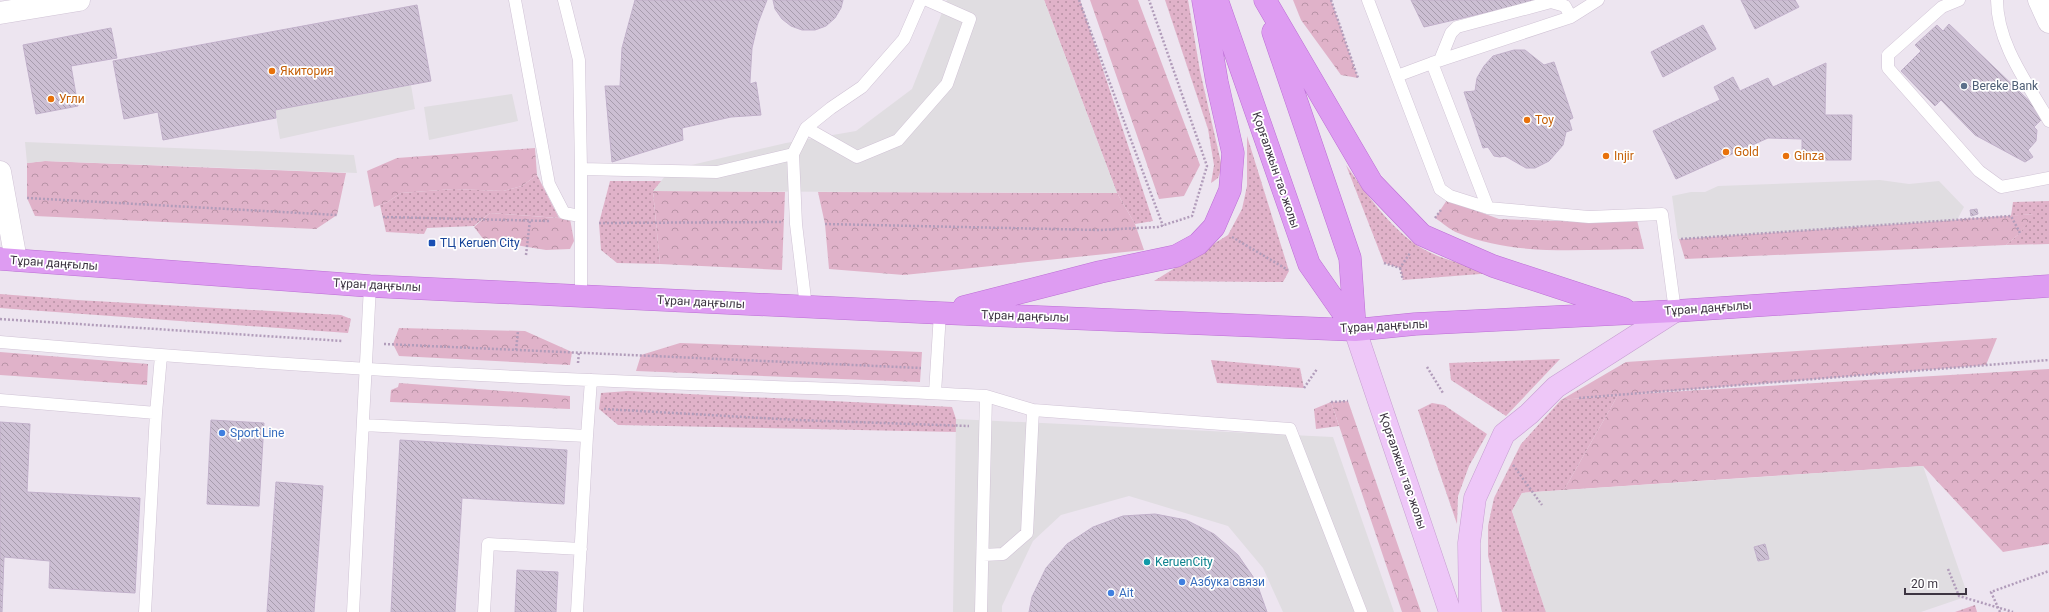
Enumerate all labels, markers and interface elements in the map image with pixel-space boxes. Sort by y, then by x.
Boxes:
place label: Якитория [280,64,334,78]
marker: Якитория [267,66,277,76]
place label: Bereke Bank [1972,79,2039,93]
marker: Bereke Bank [1959,81,1969,91]
place label: Угли [59,92,85,106]
marker: Угли [46,94,56,104]
street label: Қорғалжын тас жолы [1249,110,1303,230]
place label: Toy [1535,113,1554,127]
marker: Toy [1522,115,1532,125]
place label: Gold [1734,145,1759,159]
marker: Gold [1721,147,1731,157]
place label: Injir [1614,149,1634,163]
place label: Ginza [1794,149,1824,163]
marker: Injir [1601,151,1611,161]
marker: Ginza [1781,151,1791,161]
place label: ТЦ Keruen City [440,236,520,250]
marker: ТЦ Keruen City [427,238,437,248]
street label: Тұран даңғылы [10,253,98,273]
street label: Тұран даңғылы [333,276,421,294]
street label: Тұран даңғылы [657,293,745,311]
street label: Тұран даңғылы [1664,298,1752,318]
street label: Тұран даңғылы [981,307,1069,325]
street label: Тұран даңғылы [1340,317,1428,335]
street label: Қорғалжын тас жолы [1376,411,1430,531]
place label: Sport Line [230,426,284,440]
marker: Sport Line [217,428,227,438]
place label: KeruenCity [1155,555,1213,569]
marker: KeruenCity [1142,557,1152,567]
scale bar [1905,570,1966,596]
place label: Азбука связи [1190,575,1265,589]
marker: Азбука связи [1177,577,1187,587]
text: 20 m [1911,577,1938,591]
place label: Ait [1119,586,1134,600]
marker: Ait [1106,588,1116,598]

